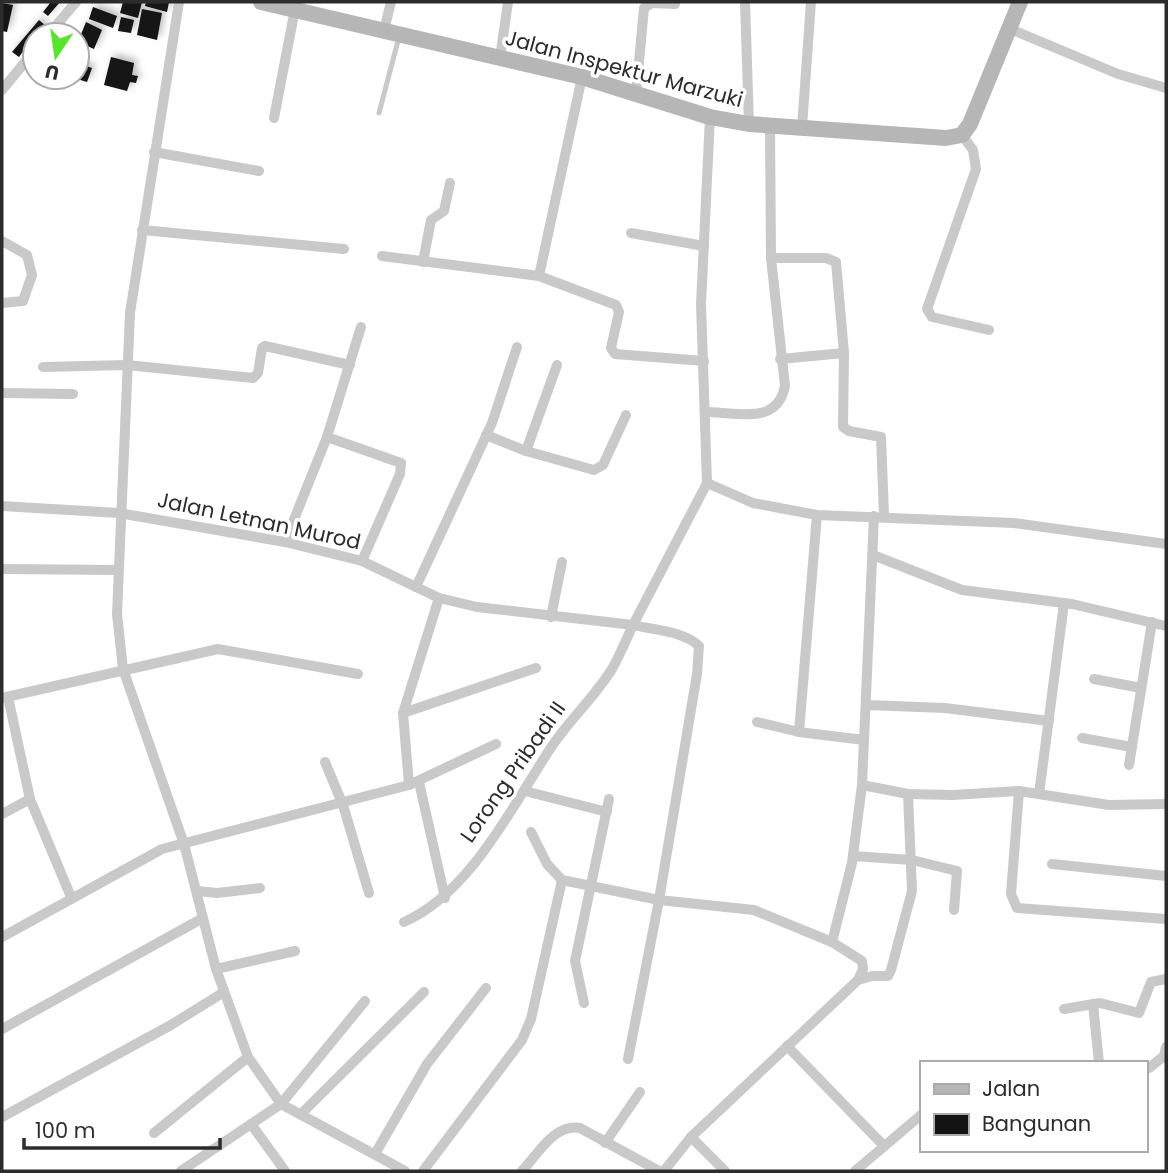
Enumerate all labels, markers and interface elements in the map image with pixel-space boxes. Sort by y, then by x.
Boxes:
north arrow [21,21,91,91]
street label: Jalan Inspektur Marzuki [502,23,746,114]
text: U [43,57,62,87]
street label: Jalan Letnan Murod [155,485,363,556]
street label: Lorong Pribadi II [453,695,572,848]
legend [920,1061,1147,1152]
text: Jalan [982,1074,1040,1103]
scale bar [24,1106,220,1150]
text: Bangunan [982,1109,1091,1138]
text: 100 m [35,1116,95,1145]

